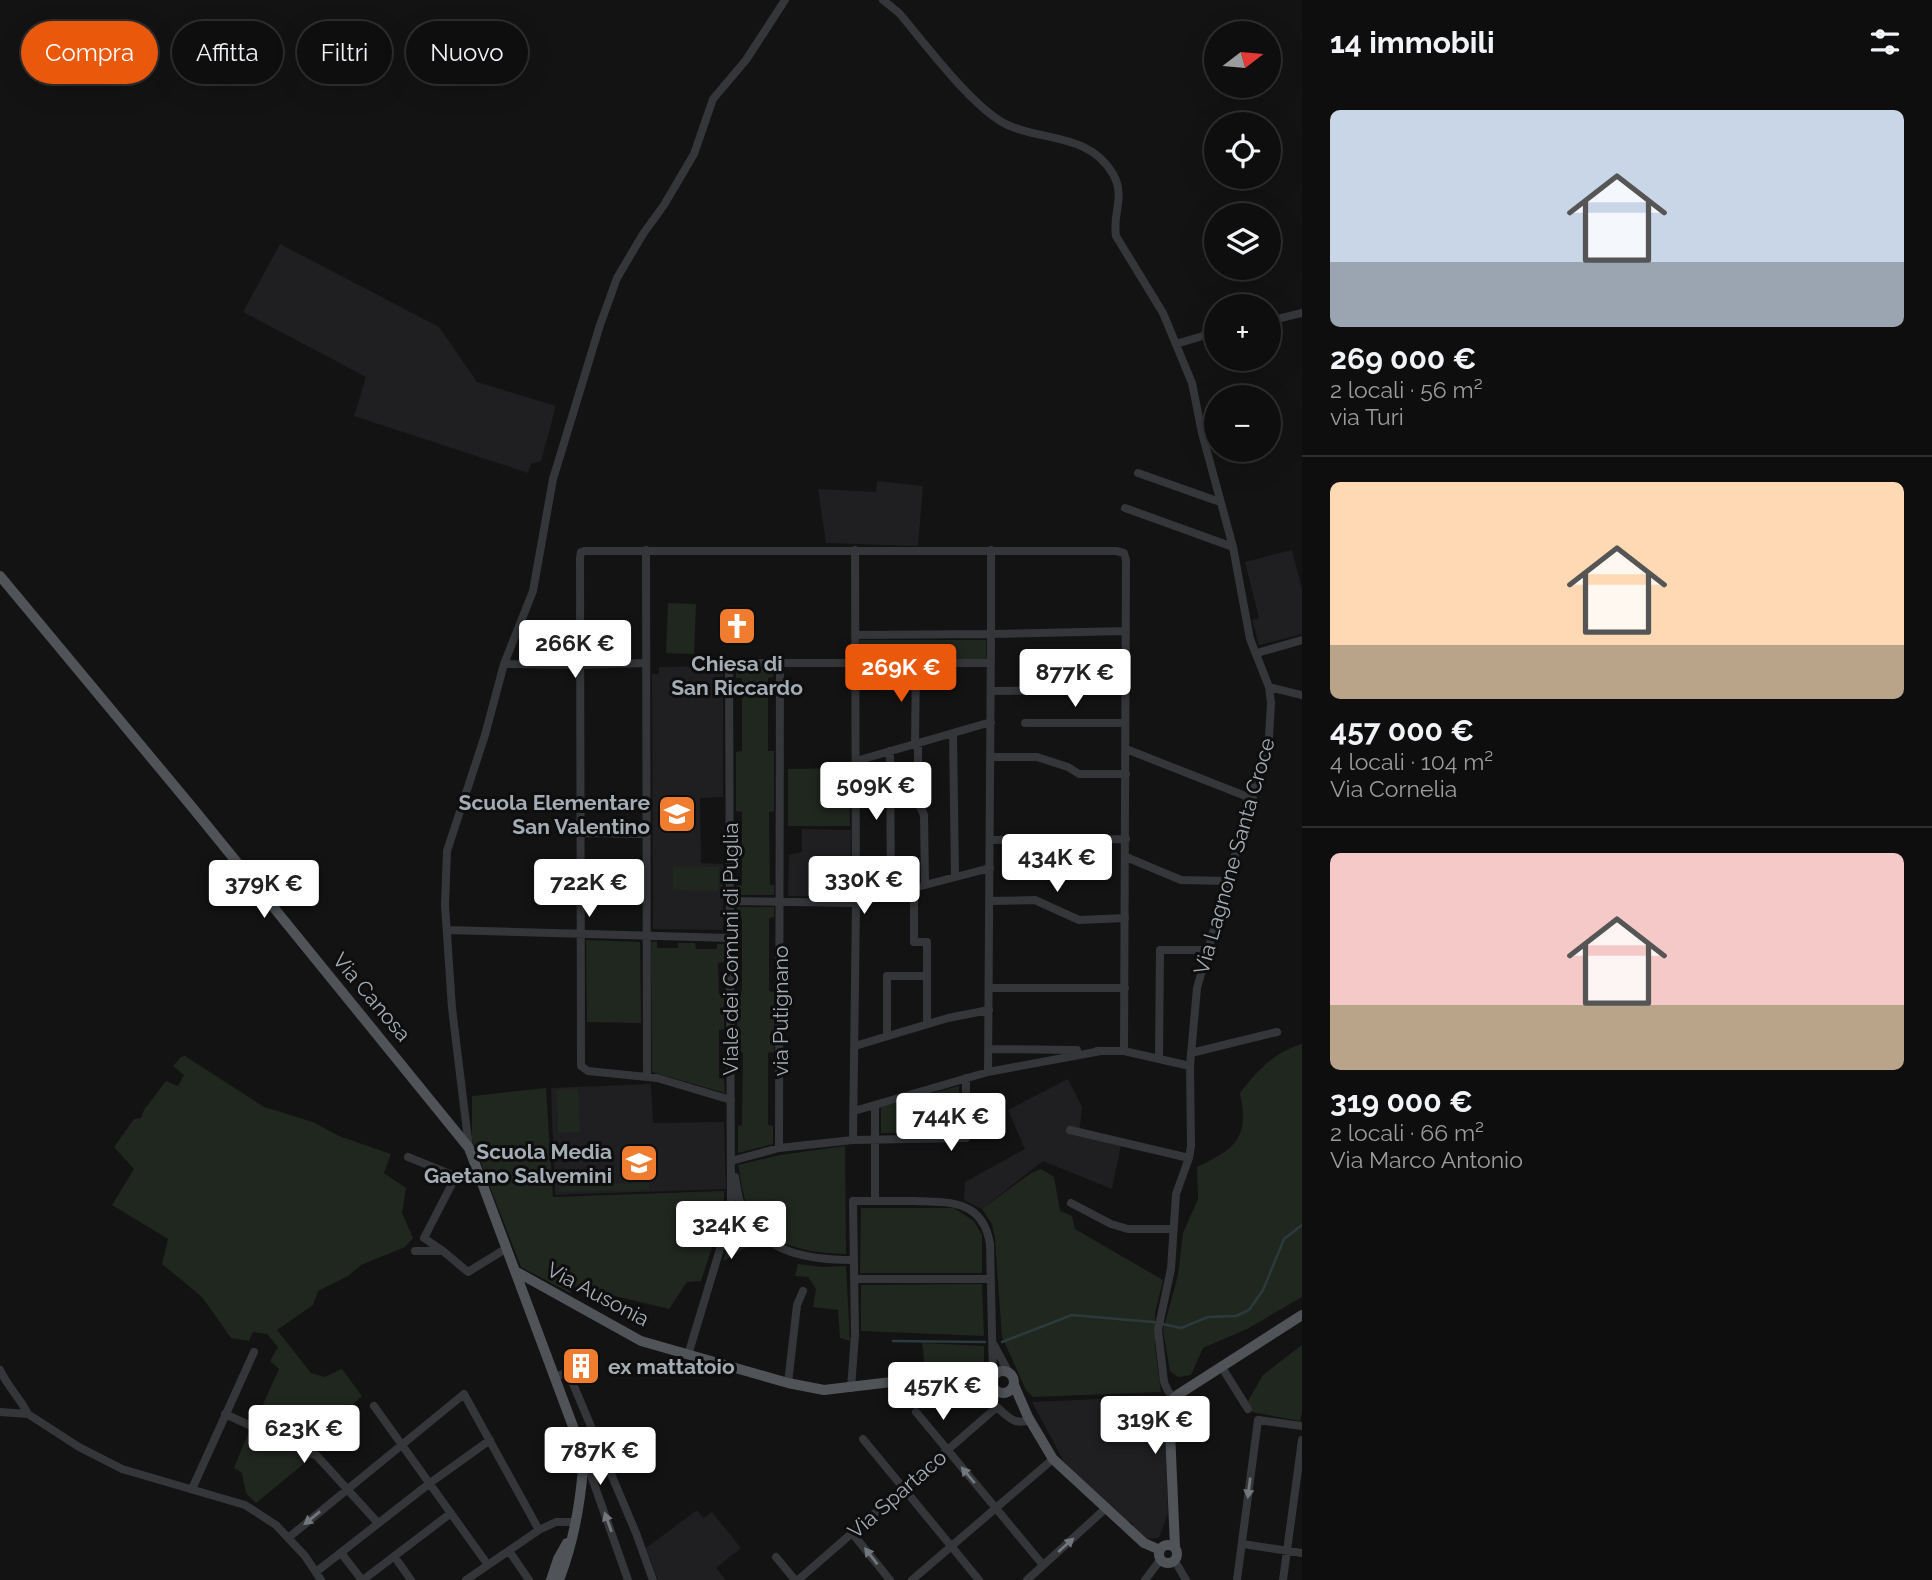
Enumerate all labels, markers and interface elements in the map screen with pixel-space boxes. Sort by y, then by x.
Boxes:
chip: Compra [21,21,158,84]
chip: Affitta [172,21,283,84]
chip: Filtri [297,21,392,84]
chip: Nuovo [406,21,528,84]
north arrow [1204,21,1281,98]
map controls [1204,21,1281,462]
icon: filters [1866,23,1904,61]
text: 14 immobili [1330,25,1495,60]
button: locate [1204,112,1281,189]
icon: home [1554,155,1680,281]
button: layers [1204,203,1281,280]
button: + [1204,294,1281,371]
text: 269 000 € [1330,341,1476,376]
text: 2 locali · 56 m² [1330,376,1483,403]
button: − [1204,385,1281,462]
text: via Turi [1330,403,1404,430]
icon: home [1554,527,1680,653]
church icon: Chiesa di San Riccardo [716,605,758,647]
pin: 266K € [518,620,632,680]
text: 266K € [535,629,615,656]
pin: 269K € [844,644,958,704]
pin: 877K € [1018,650,1132,709]
place label: Chiesa di San Riccardo [671,651,803,700]
text: 269K € [861,653,941,680]
text: 877K € [1036,658,1114,685]
text: 457 000 € [1330,713,1474,748]
street label: Via Lagnone Santa Croce [1188,735,1280,977]
text: 4 locali · 104 m² [1330,748,1493,775]
pin: 509K € [819,762,933,822]
text: 509K € [836,771,916,798]
text: Via Cornelia [1330,775,1457,802]
place label: Scuola Elementare San Valentino [459,790,650,839]
school or university icon: Scuola Elementare San Valentino [656,793,698,835]
street label: Viale dei Comuni di Puglia [718,822,743,1076]
pin: 434K € [1000,834,1114,894]
text: 434K € [1018,843,1096,870]
pin: 330K € [807,856,921,916]
pin: 379K € [207,860,321,920]
pin: 722K € [532,860,646,919]
text: 330K € [825,865,903,892]
text: 722K € [550,868,628,895]
text: 379K € [225,869,303,896]
icon: home [1554,898,1680,1024]
street label: via Putignano [768,945,793,1077]
street label: Via Canosa [328,948,416,1046]
text: 319 000 € [1330,1084,1473,1119]
pin: 744K € [894,1094,1008,1153]
text: 744K € [912,1102,990,1129]
text: 2 locali · 66 m² [1330,1119,1484,1146]
place label: Scuola Media Gaetano Salvemini [424,1139,612,1188]
school or university icon: Scuola Media Gaetano Salvemini [618,1142,660,1184]
text: Via Marco Antonio [1330,1146,1523,1173]
pin: 324K € [674,1202,788,1261]
text: 324K € [692,1210,770,1237]
street label: Via Ausonia [543,1257,653,1331]
building icon: ex mattatoio [560,1345,602,1387]
place label: ex mattatoio [608,1354,735,1379]
pin: 457K € [886,1362,1000,1422]
text: 457K € [904,1371,982,1398]
pin: 319K € [1098,1396,1212,1456]
text: 319K € [1117,1405,1193,1432]
pin: 623K € [247,1406,361,1465]
text: 623K € [265,1414,343,1441]
pin: 787K € [543,1428,657,1487]
text: 787K € [561,1436,639,1463]
street label: Via Spartaco [843,1444,951,1544]
one-way arrow [961,1467,976,1484]
one-way arrow [1244,1477,1255,1499]
one-way arrow [304,1511,322,1526]
one-way arrow [602,1512,613,1533]
one-way arrow [1057,1537,1074,1553]
one-way arrow [863,1548,878,1566]

